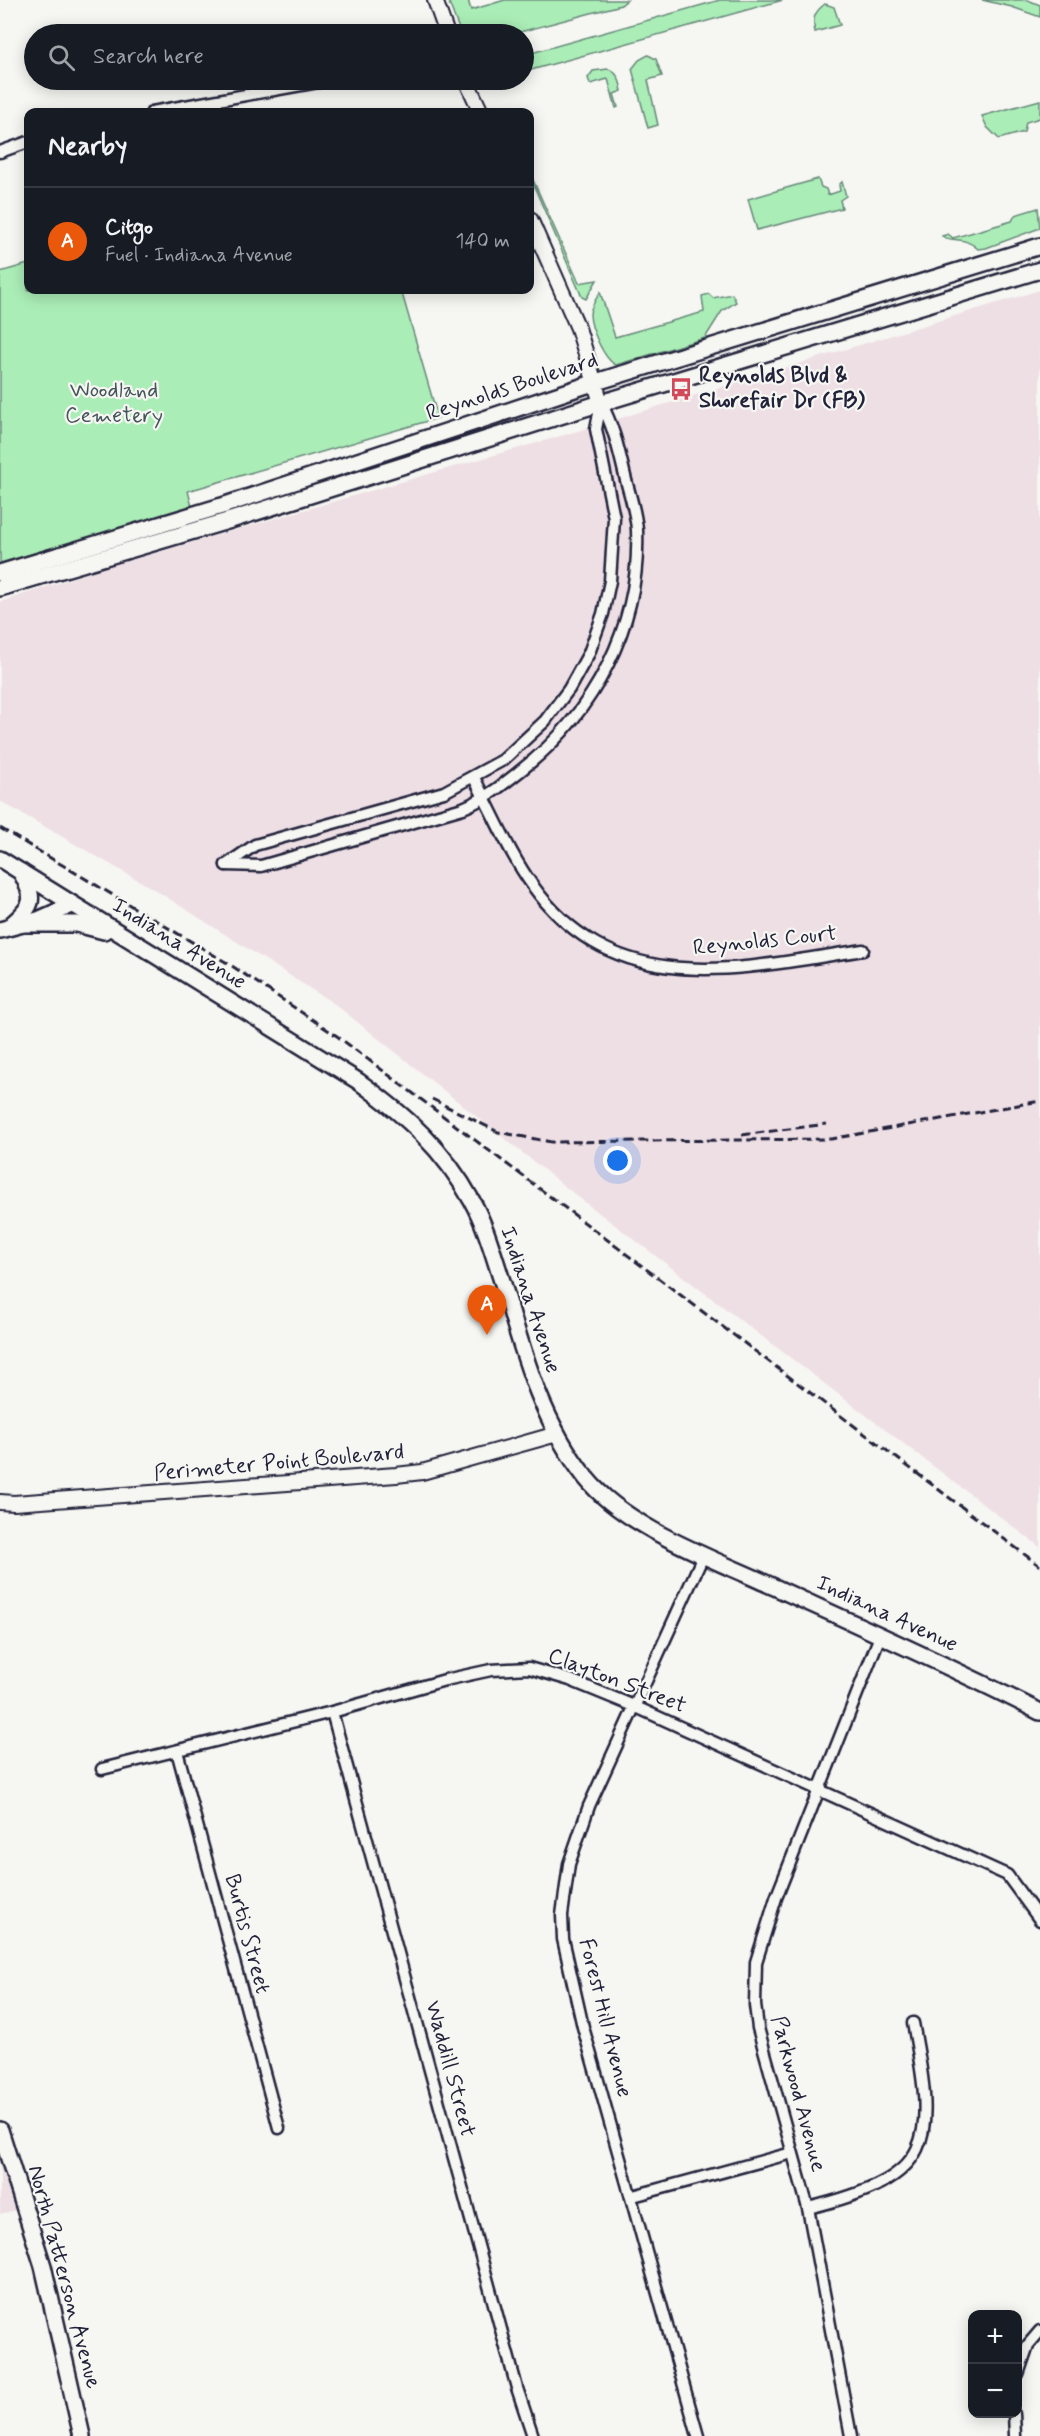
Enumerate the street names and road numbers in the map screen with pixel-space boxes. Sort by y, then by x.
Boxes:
street label: Reynolds Boulevard [423,346,601,428]
street label: Indiana Avenue [107,892,251,996]
street label: Reynolds Court [692,920,838,962]
street label: Indiana Avenue [493,1223,567,1377]
street label: Perimeter Point Boulevard [153,1438,405,1488]
street label: Indiana Avenue [812,1569,962,1659]
street label: Clayton Street [544,1642,690,1720]
street label: Burtis Street [218,1871,276,1997]
street label: Forest Hill Avenue [572,1936,638,2100]
street label: Waddill Street [418,1998,482,2140]
street label: Parkwood Avenue [764,2013,832,2175]
street label: North Patterson Avenue [21,2162,107,2392]

